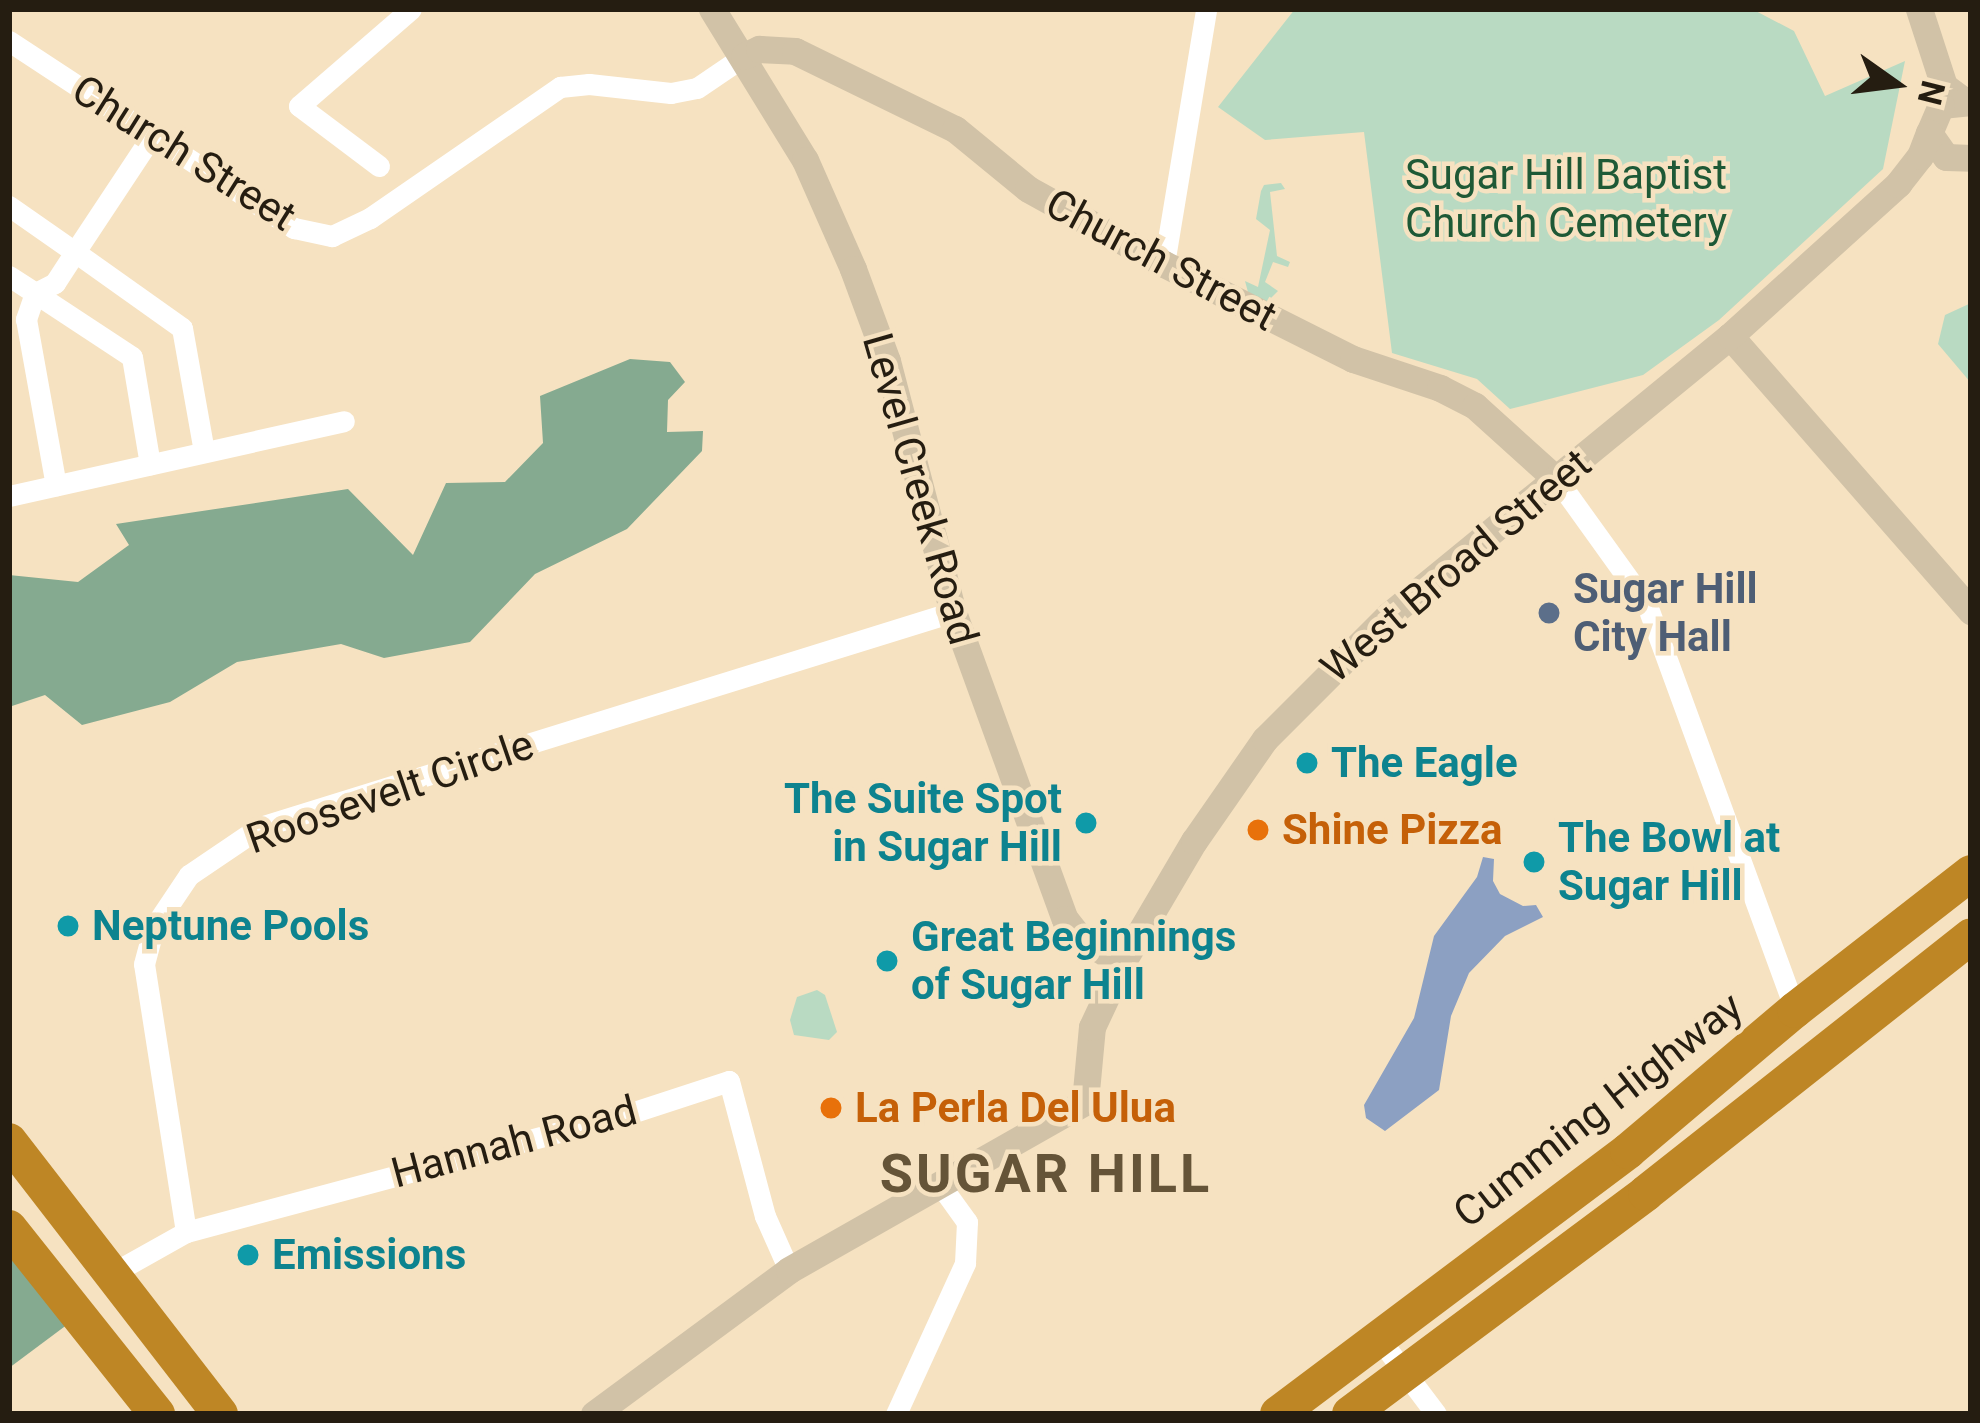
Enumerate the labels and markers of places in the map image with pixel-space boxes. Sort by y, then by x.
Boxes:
place label: Sugar Hill City Hall [1573,564,1758,662]
marker: Sugar Hill City Hall [1536,600,1562,626]
place label: The Eagle [1331,738,1518,788]
marker: The Eagle [1294,750,1320,776]
place label: The Suite Spot in Sugar Hill [784,774,1062,872]
place label: Shine Pizza [1282,805,1503,855]
marker: The Suite Spot in Sugar Hill [1073,810,1099,836]
place label: The Bowl at Sugar Hill [1558,813,1780,912]
marker: Shine Pizza [1245,817,1271,843]
marker: The Bowl at Sugar Hill [1521,849,1547,875]
place label: Neptune Pools [92,901,369,951]
place label: Great Beginnings of Sugar Hill [911,912,1236,1010]
marker: Neptune Pools [55,913,81,939]
marker: Great Beginnings of Sugar Hill [874,948,900,974]
place label: La Perla Del Ulua [855,1083,1176,1133]
marker: La Perla Del Ulua [818,1095,844,1121]
place label: Emissions [272,1230,466,1280]
marker: Emissions [235,1242,261,1268]

